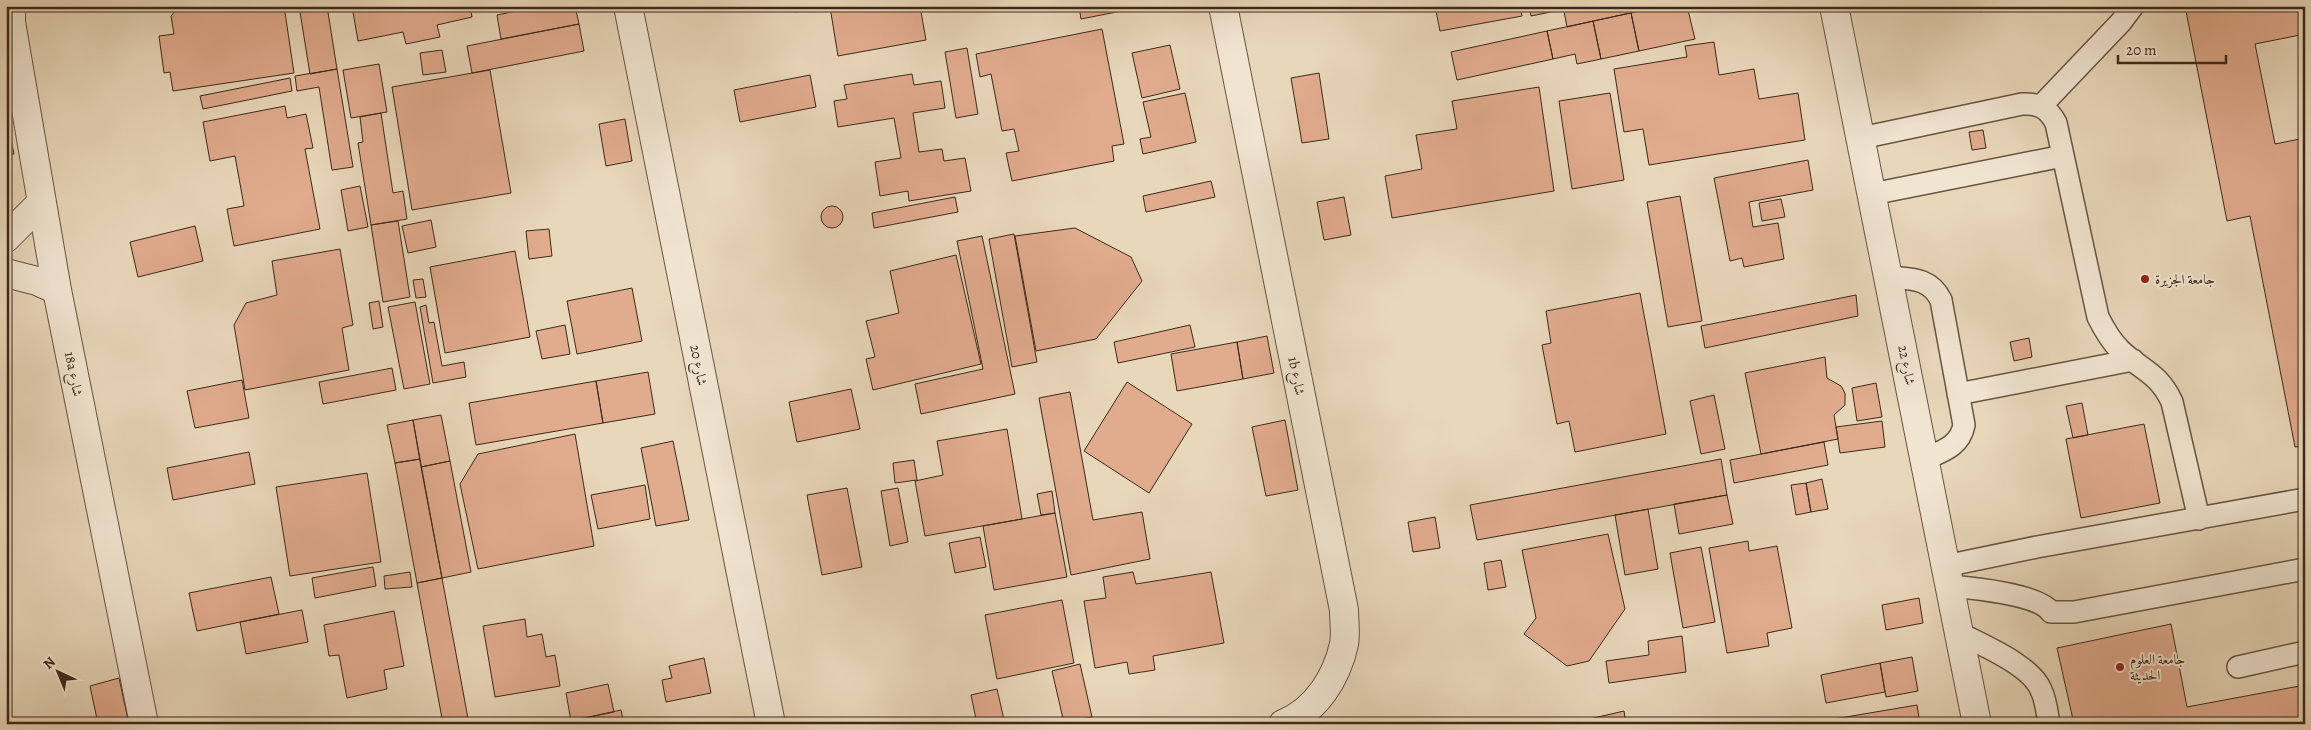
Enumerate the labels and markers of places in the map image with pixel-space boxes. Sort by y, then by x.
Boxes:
place label: جامعة الجزيرة [2155,270,2215,289]
marker: جامعة الجزيرة [2139,273,2151,285]
place label: جامعة العلوم الحديثة [2130,650,2185,685]
marker: جامعة العلوم الحديثة [2114,661,2126,673]

